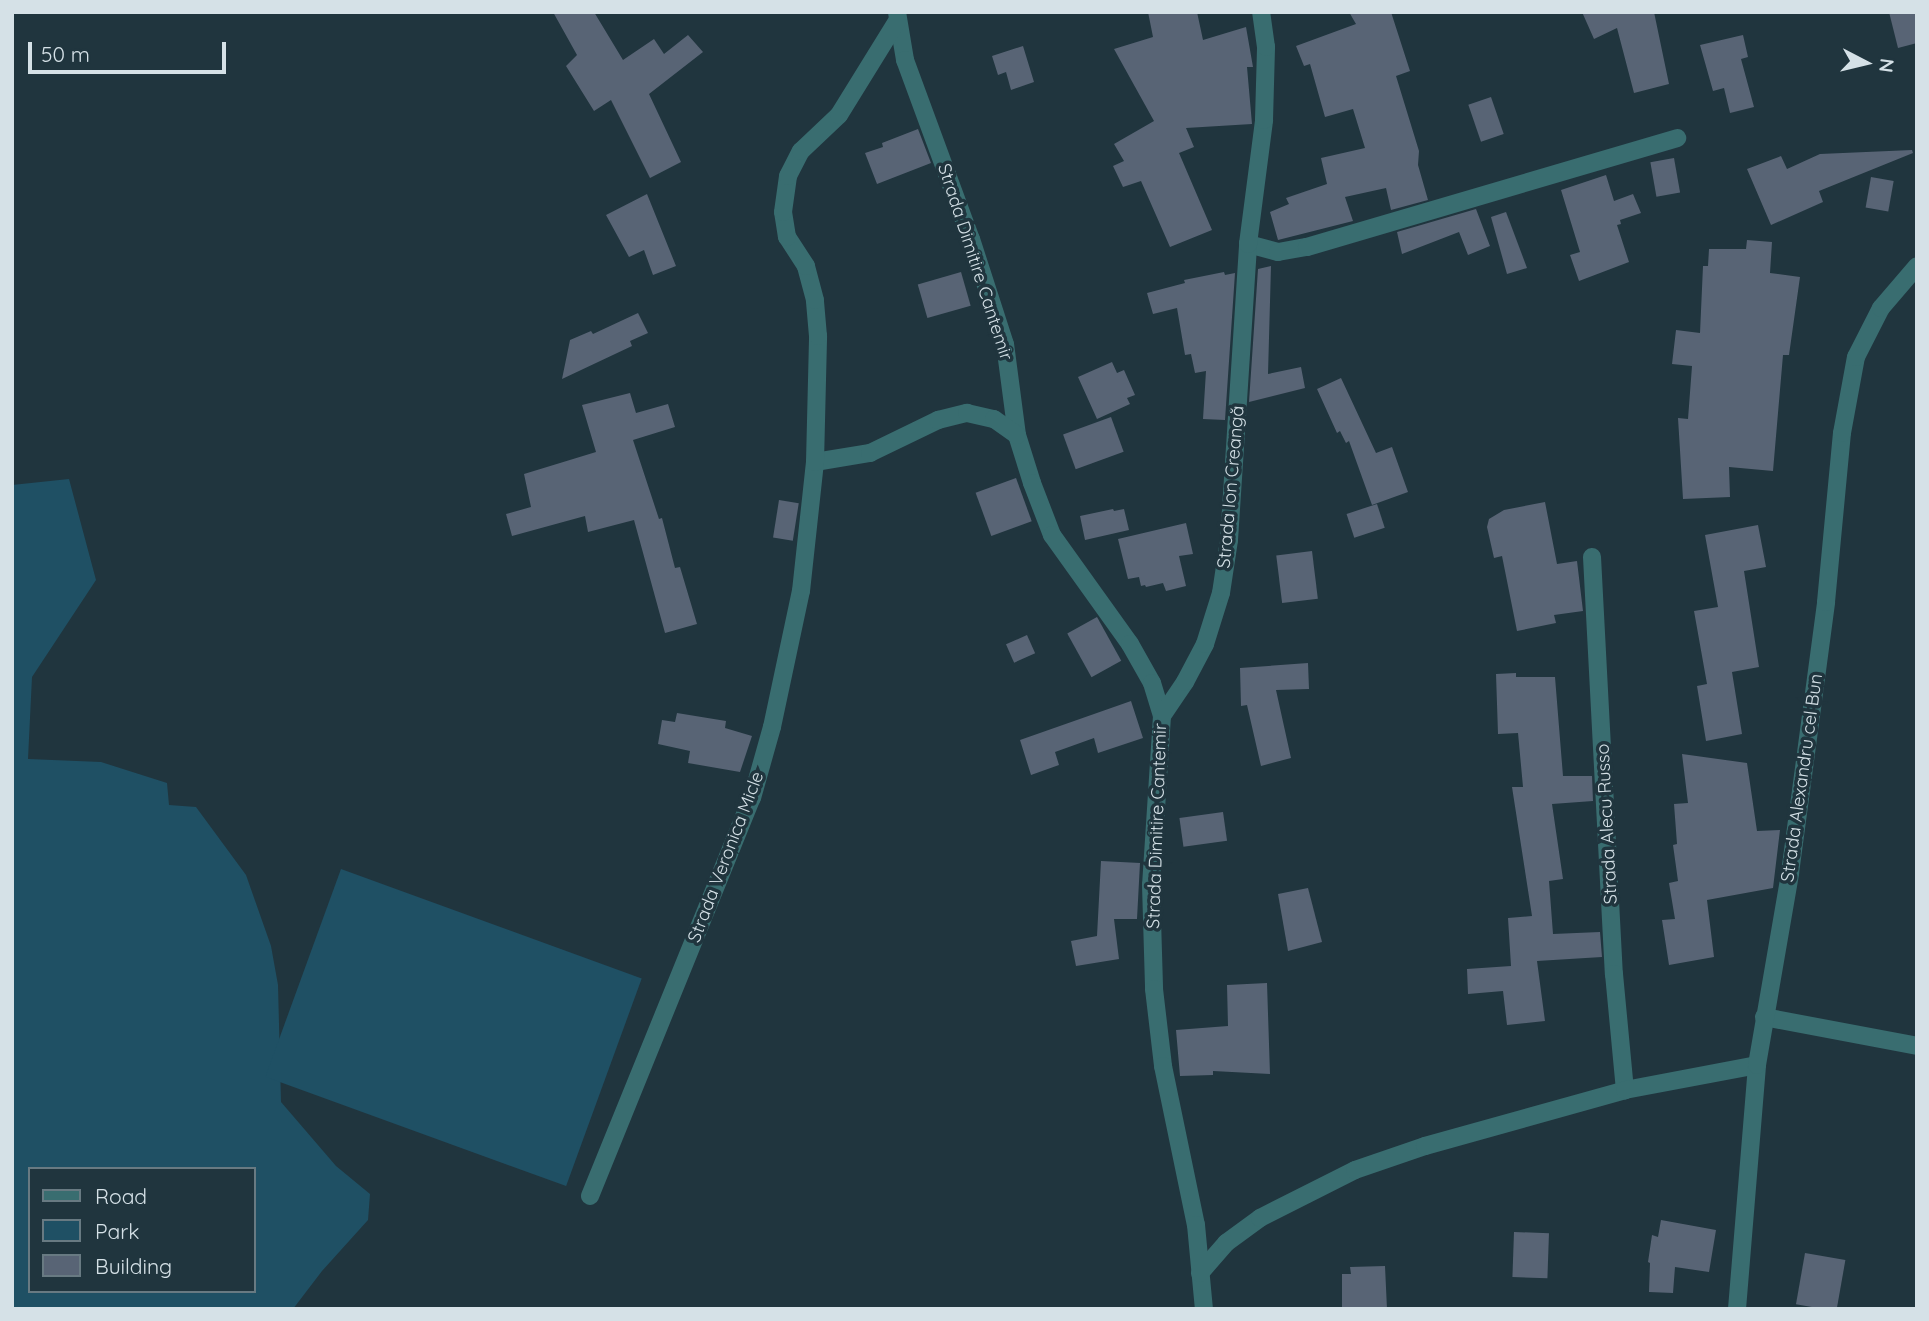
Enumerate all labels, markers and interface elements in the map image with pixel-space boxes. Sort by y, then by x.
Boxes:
scale bar [32,28,229,72]
north arrow [1831,28,1901,98]
text: 50 m [41,41,90,67]
text: N [1874,57,1900,74]
street label: Strada Dimitire Cantemir [933,161,1017,363]
street label: Strada Ion Creangă [1213,405,1249,569]
street label: Strada Alexandru cel Bun [1777,672,1827,884]
street label: Strada Dimitire Cantemir [1143,723,1171,929]
street label: Strada Alecu Russo [1592,743,1622,905]
street label: Strada Veronica Micle [683,769,769,945]
legend [28,1167,256,1293]
text: Road [95,1183,147,1209]
text: Park [95,1218,139,1244]
text: Building [95,1253,172,1279]

